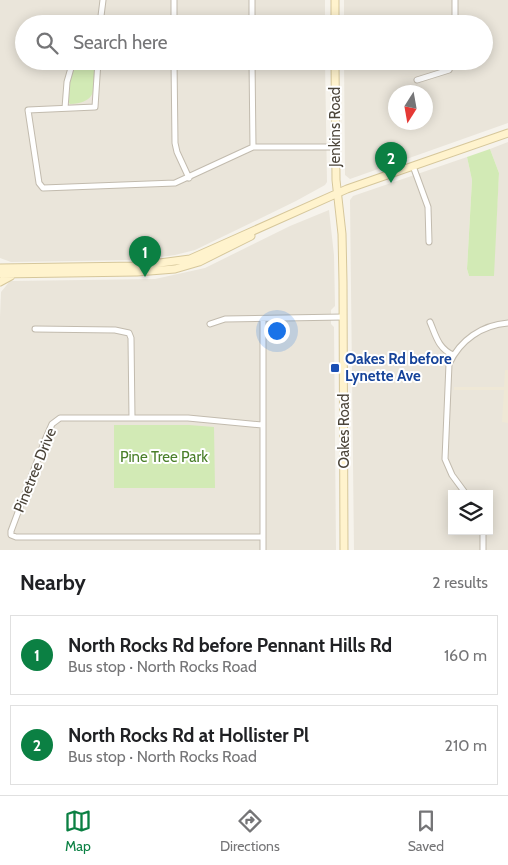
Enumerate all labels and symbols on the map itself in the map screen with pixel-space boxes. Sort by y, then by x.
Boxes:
north arrow [388,85,433,130]
street label: Jenkins Road [326,87,344,168]
pin: 2 [375,142,407,183]
pin: 1 [129,236,161,277]
your location [264,318,290,344]
place label: Oakes Rd before Lynette Ave [345,350,452,385]
marker: Oakes Rd before Lynette Ave [329,362,341,374]
street label: Oakes Road [335,394,353,468]
street label: Pinetree Drive [10,425,60,515]
park label: Pine Tree Park [120,448,208,466]

